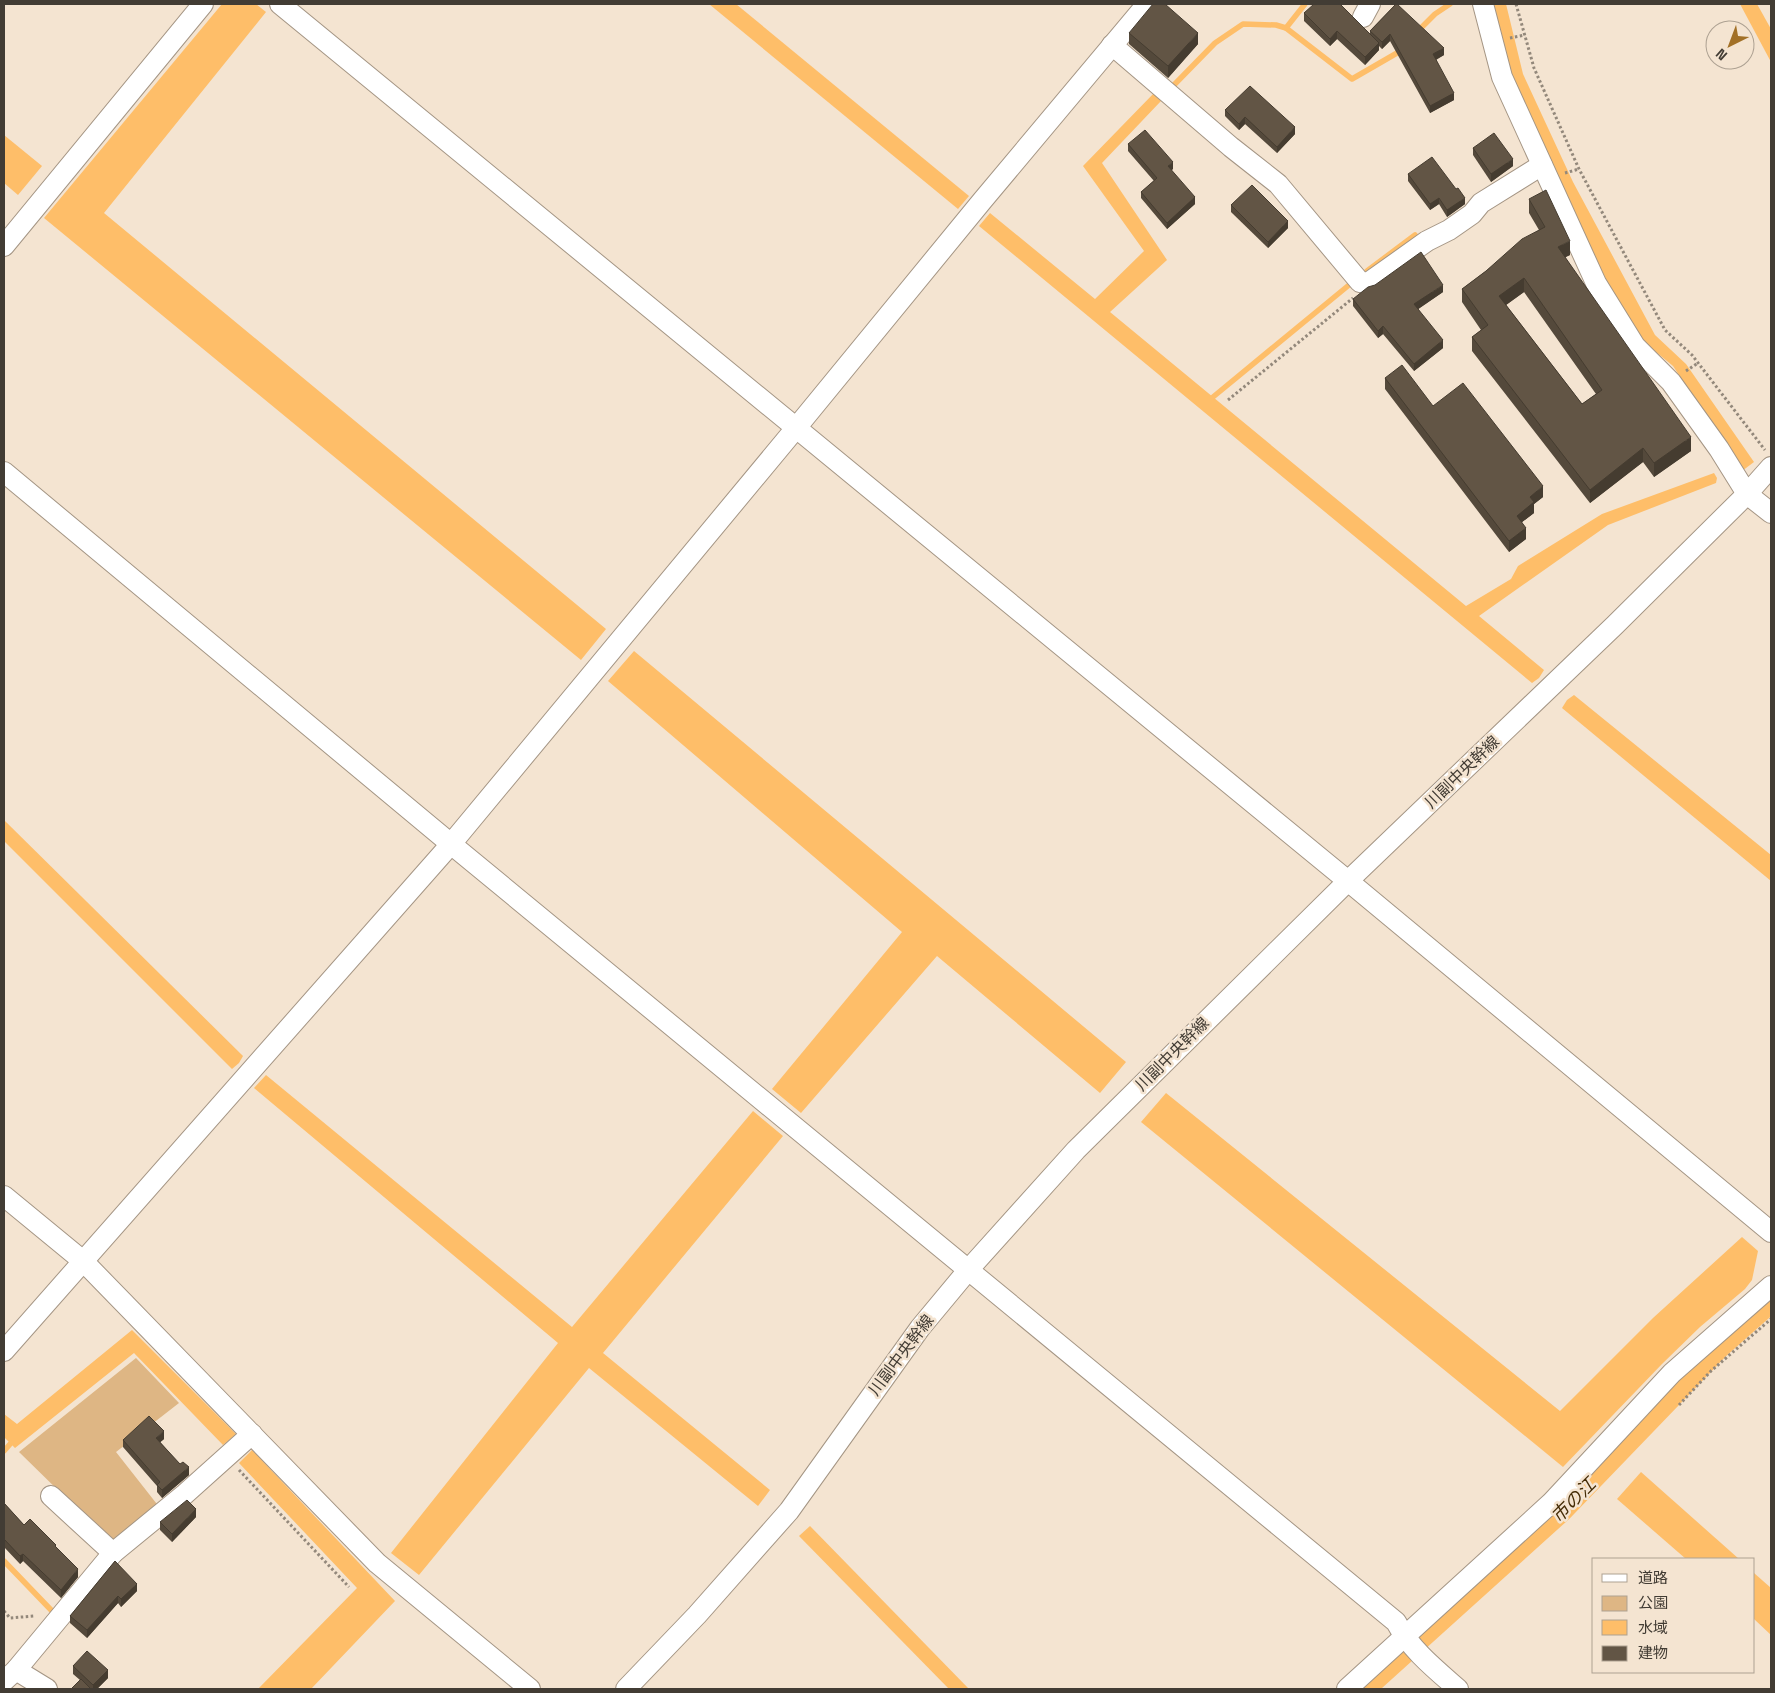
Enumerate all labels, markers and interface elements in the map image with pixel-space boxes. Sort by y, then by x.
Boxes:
north arrow [1705,20,1755,70]
text: N [1712,45,1731,64]
street label: 川副中央幹線 [1420,731,1504,813]
street label: 川副中央幹線 [1131,1013,1213,1095]
street label: 川副中央幹線 [864,1310,938,1400]
water label: 市の江 [1546,1471,1602,1527]
legend [1592,1558,1755,1673]
text: 道路 [1638,1568,1668,1587]
text: 公園 [1638,1593,1668,1612]
text: 水域 [1638,1618,1668,1637]
text: 建物 [1638,1643,1668,1662]

